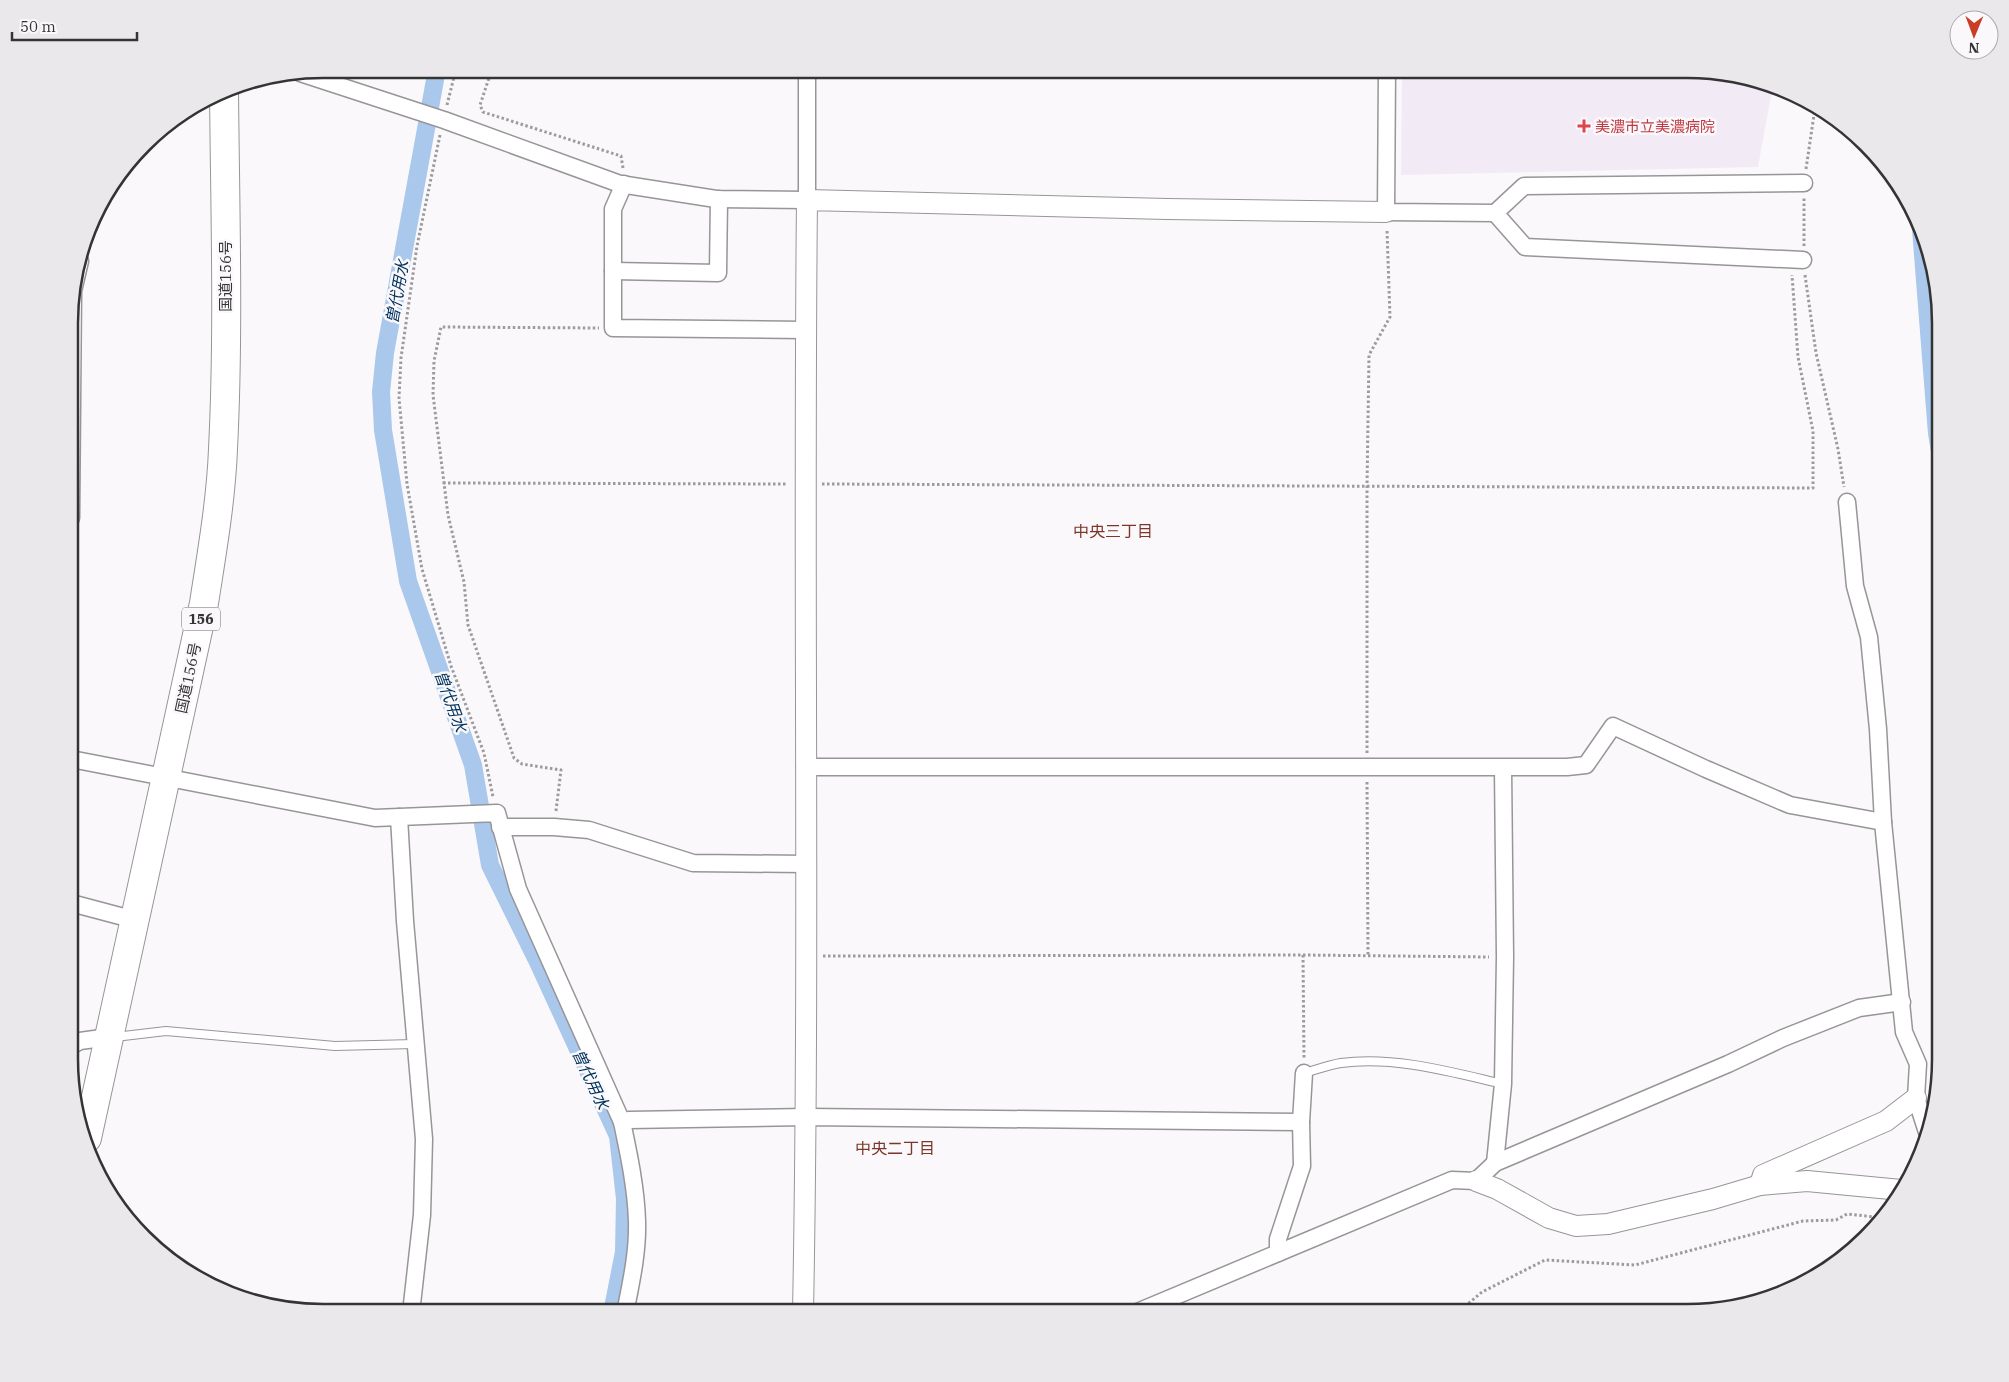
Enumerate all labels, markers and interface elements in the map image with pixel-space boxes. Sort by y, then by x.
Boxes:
scale bar [12,10,138,42]
north arrow [1949,10,1999,60]
text: 50 m [20,17,56,36]
text: N [1968,39,1979,57]
place label: 美濃市立美濃病院 [1595,117,1715,136]
marker: 美濃市立美濃病院 [1577,119,1591,133]
street label: 国道156号 [216,240,235,312]
water label: 曽代用水 [382,257,413,325]
district label: 中央三丁目 [1073,521,1153,541]
road number: 156 [182,608,220,630]
street label: 国道156号 [171,641,205,715]
water label: 曽代用水 [431,668,472,736]
water label: 曽代用水 [568,1046,614,1114]
district label: 中央二丁目 [855,1138,935,1158]

